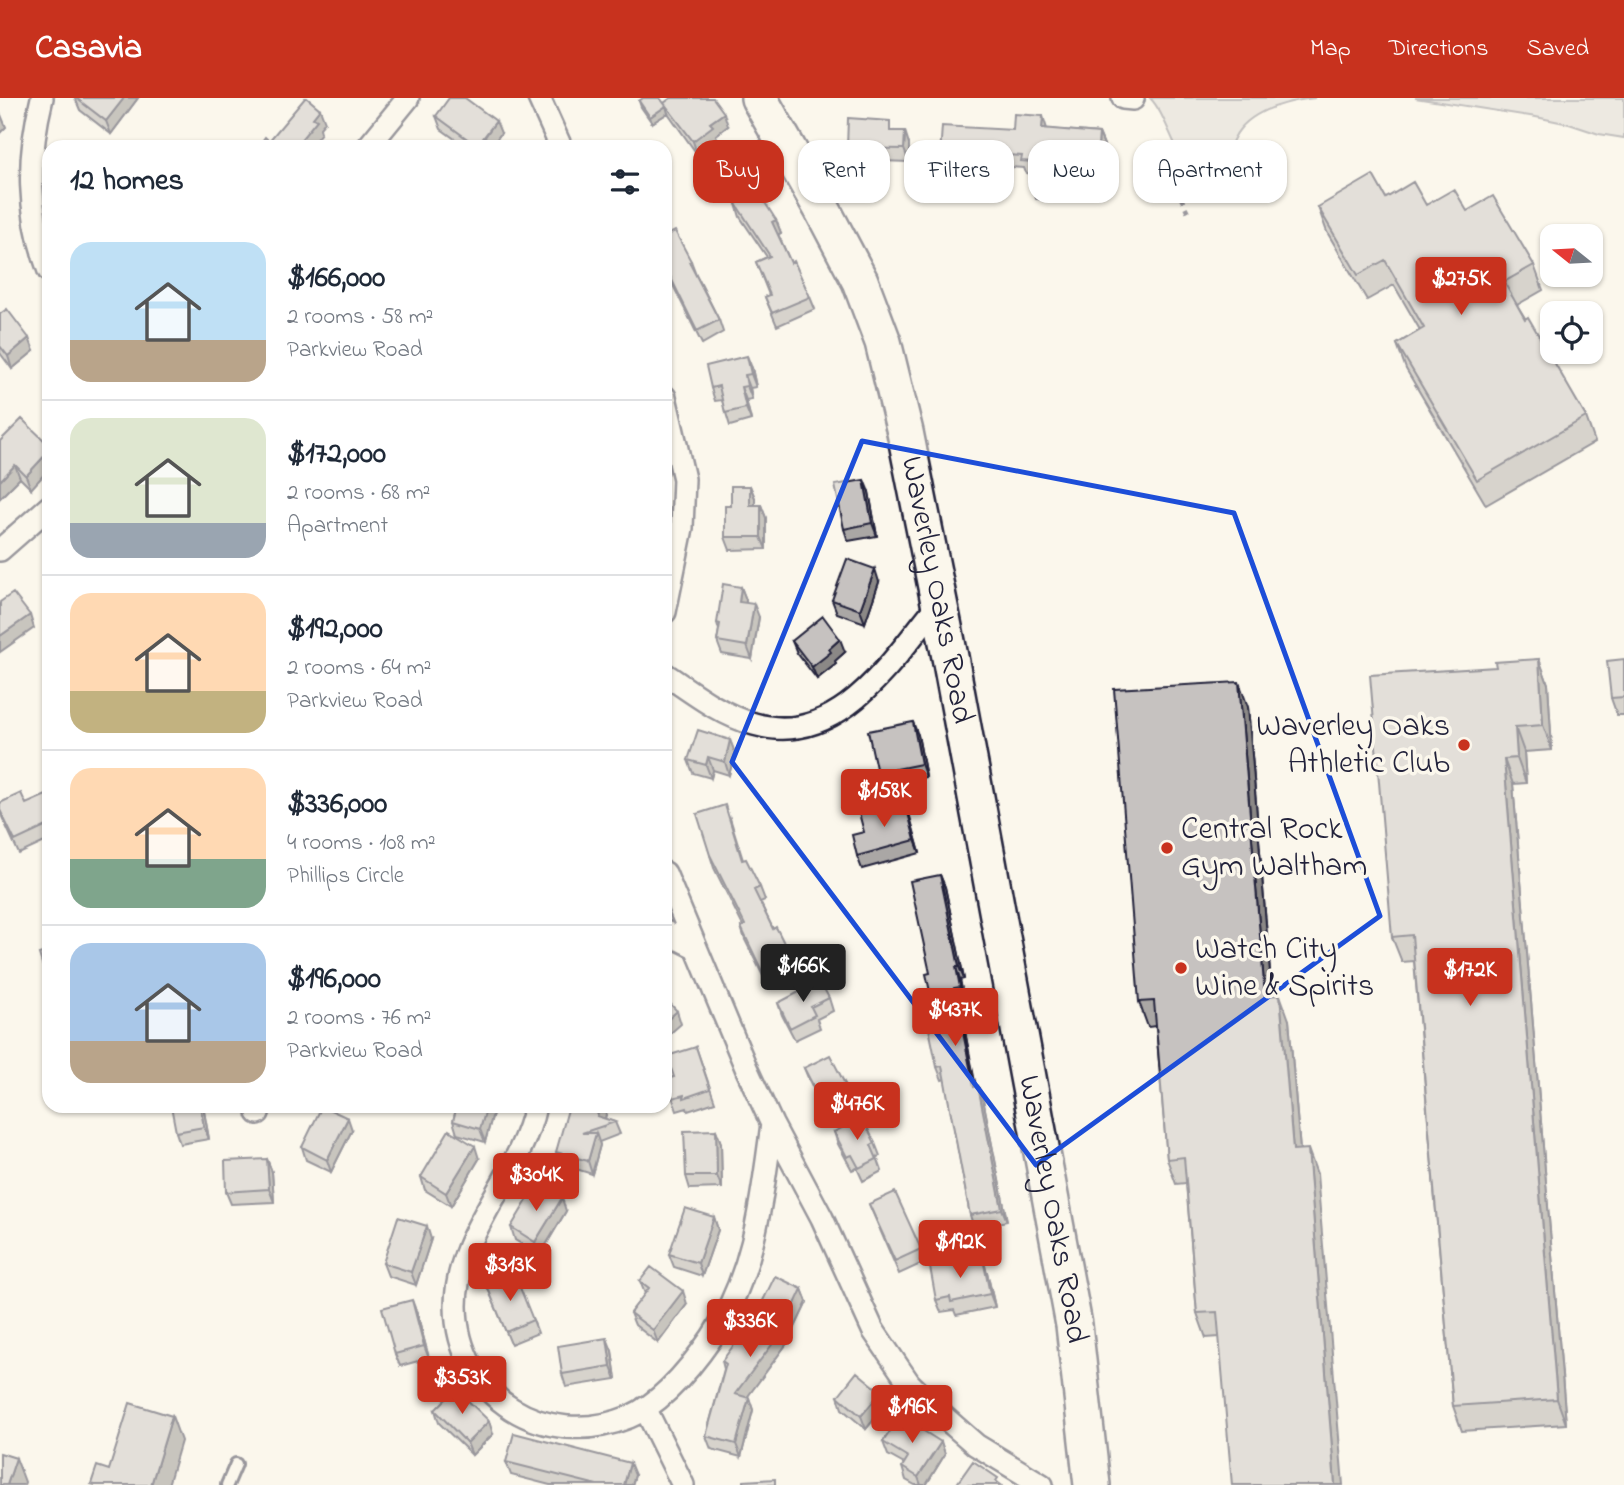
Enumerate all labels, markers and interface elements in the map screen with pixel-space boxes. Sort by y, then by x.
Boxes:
text: Casavia [35,25,142,73]
text: Map [1310,32,1351,67]
text: Directions [1389,32,1488,67]
text: Saved [1526,32,1589,67]
chip: Buy [693,140,784,203]
chip: Rent [798,140,890,203]
chip: Filters [904,140,1014,203]
chip: New [1028,140,1119,203]
chip: Apartment [1133,140,1287,203]
text: 12 homes [70,160,184,204]
icon: filters [606,163,644,201]
north arrow [1540,224,1603,287]
map controls [1540,224,1603,364]
text: $166,000 [287,257,385,301]
pin: $275K [1412,258,1510,317]
text: $275K [1431,263,1491,296]
icon: home [126,270,210,354]
text: 2 rooms · 58 m² [287,301,433,334]
button: locate [1540,301,1603,364]
text: Parkview Road [287,334,423,367]
text: $172,000 [287,433,386,477]
icon: home [126,446,210,530]
street label: Waverley Oaks Road [887,452,985,728]
text: 2 rooms · 68 m² [287,477,430,510]
text: Apartment [287,510,388,543]
text: $192,000 [287,608,383,652]
icon: home [126,621,210,705]
text: 2 rooms · 64 m² [287,652,431,685]
text: Parkview Road [287,685,423,718]
place label: Waverley Oaks Athletic Club [1256,704,1450,788]
marker: Waverley Oaks Athletic Club [1456,737,1472,753]
pin: $158K [835,770,933,829]
text: $158K [857,775,911,808]
text: $336,000 [287,783,387,827]
icon: home [126,796,210,880]
place label: Central Rock Gym Waltham [1181,807,1367,891]
text: 4 rooms · 108 m² [287,827,436,860]
marker: Central Rock Gym Waltham [1159,840,1175,856]
text: Phillips Circle [287,860,404,893]
place label: Watch City Wine & Spirits [1195,927,1374,1011]
pin: $166K [754,944,852,1004]
pin: $172K [1421,948,1519,1008]
text: $166K [777,950,829,983]
text: $172K [1443,954,1497,987]
text: $196,000 [287,958,381,1002]
marker: Watch City Wine & Spirits [1173,960,1189,976]
icon: home [126,971,210,1055]
pin: $437K [906,988,1004,1048]
text: $437K [928,994,982,1027]
text: 2 rooms · 76 m² [287,1002,431,1035]
text: Parkview Road [287,1035,423,1068]
street label: Waverley Oaks Road [1005,1071,1099,1346]
pin: $476K [808,1082,906,1142]
text: $476K [830,1088,884,1121]
pin: $304K [487,1154,585,1213]
text: $304K [509,1159,563,1192]
pin: $192K [911,1220,1009,1280]
text: $192K [935,1226,985,1259]
pin: $313K [461,1244,559,1303]
text: $313K [484,1249,536,1282]
pin: $336K [701,1300,799,1359]
text: $336K [723,1305,777,1338]
pin: $353K [413,1356,511,1416]
text: $353K [433,1362,491,1395]
pin: $196K [863,1386,961,1445]
text: $196K [887,1391,937,1424]

